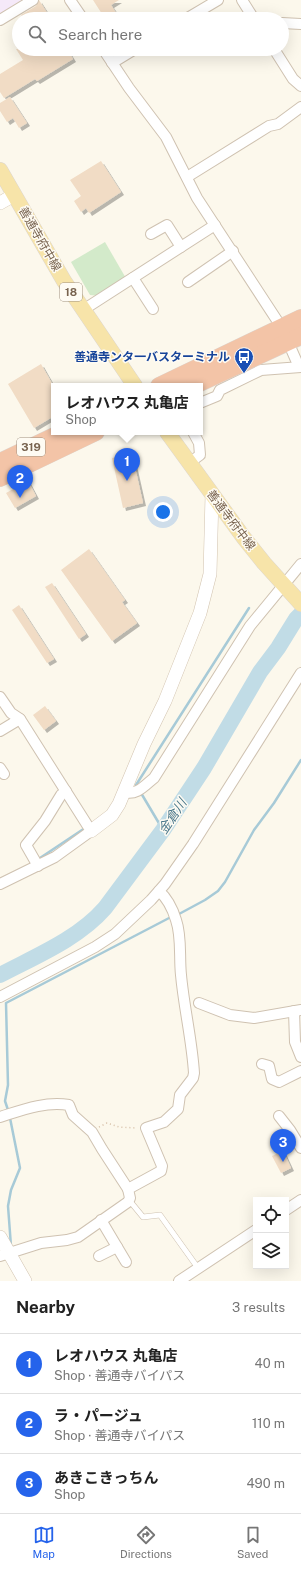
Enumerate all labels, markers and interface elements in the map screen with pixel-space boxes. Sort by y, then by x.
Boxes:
search box [12,12,289,56]
icon: search [26,23,48,45]
text: Search here [58,26,142,43]
street label: 善通寺府中線 [16,204,64,274]
road number: 18 [60,283,82,301]
bus stop icon: 善通寺ンタ一バスターミナル [233,346,255,374]
place label: 善通寺ンタ一バスターミナル [74,350,230,364]
popup [51,383,203,435]
text: レオハウス 丸亀店 [65,394,189,411]
text: Shop [65,412,97,427]
road number: 319 [17,438,45,456]
pin: 1 [114,448,140,481]
pin: 2 [7,465,33,498]
street label: 善通寺府中線 [204,487,258,553]
your location [153,502,173,522]
water label: 金倉川 [155,794,191,837]
pin: 3 [270,1129,296,1162]
map controls [253,1197,289,1269]
button: locate [253,1197,289,1233]
button: layers [253,1233,289,1269]
text: Nearby [16,1297,75,1317]
text: 3 results [232,1300,285,1315]
text: レオハウス 丸亀店 [54,1347,177,1364]
text: 1 [26,1356,32,1371]
text: 40 m [254,1356,285,1371]
text: Shop · 善通寺バイパス [54,1368,185,1383]
text: ラ・パージュ [54,1407,143,1424]
text: 2 [25,1416,33,1431]
text: 110 m [252,1416,285,1431]
text: Shop · 善通寺バイパス [54,1428,185,1443]
text: あきこきっちん [54,1469,158,1486]
text: 3 [25,1476,33,1491]
text: 490 m [246,1476,285,1491]
text: Shop [54,1487,85,1502]
tab: Map [33,1524,55,1560]
tab: Directions [120,1524,172,1560]
tab: Saved [237,1524,268,1560]

